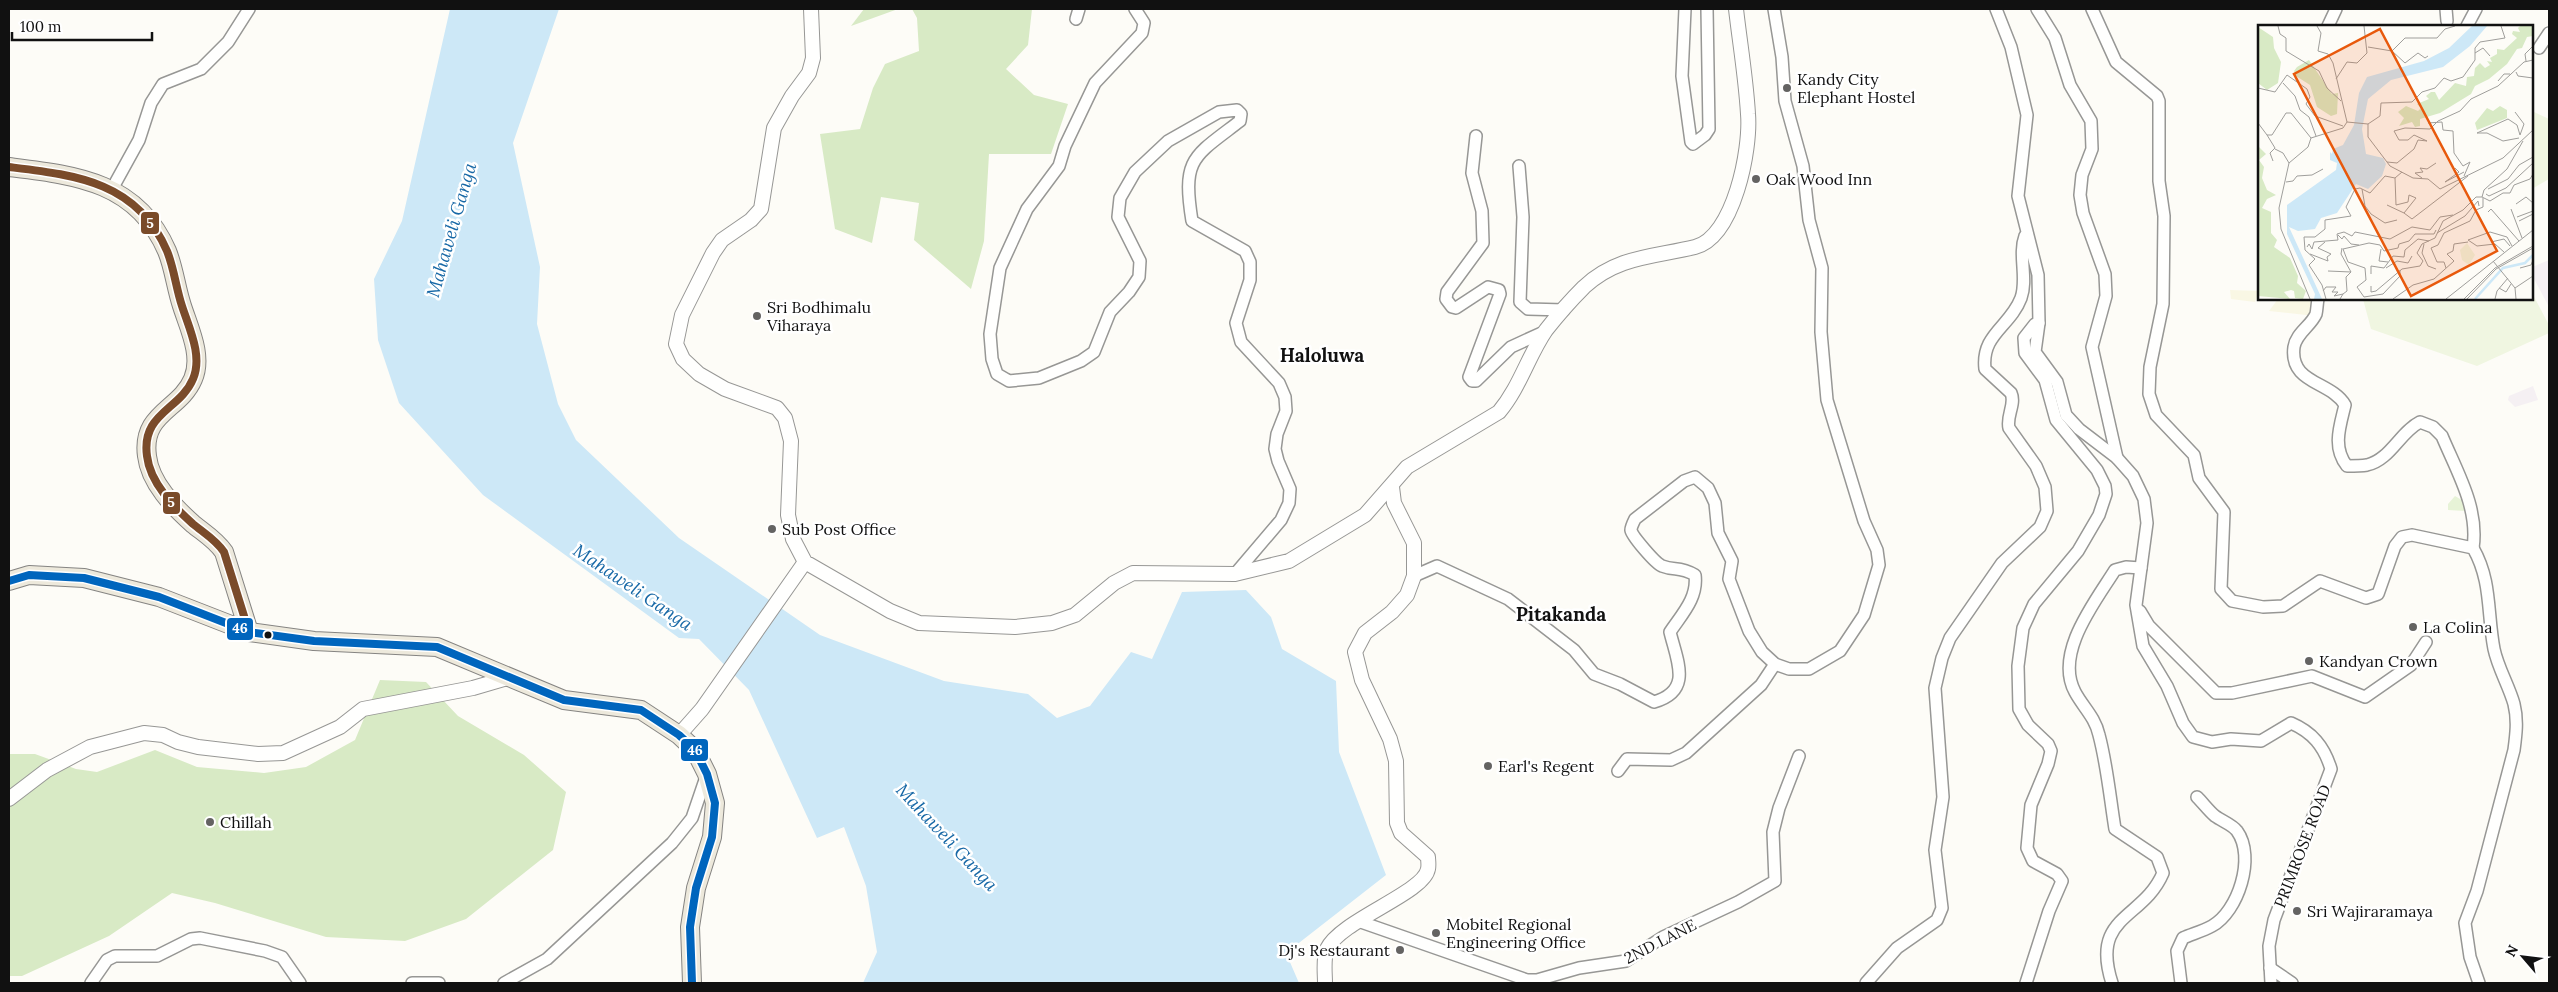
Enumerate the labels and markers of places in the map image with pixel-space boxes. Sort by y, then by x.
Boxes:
place label: Kandy City Elephant Hostel [1797,69,1915,107]
marker: Kandy City Elephant Hostel [1781,82,1793,94]
place label: Oak Wood Inn [1766,169,1872,189]
marker: Oak Wood Inn [1750,173,1762,185]
place label: Sri Bodhimalu Viharaya [766,297,871,335]
marker: Sri Bodhimalu Viharaya [751,310,763,322]
place label: Sub Post Office [782,519,896,539]
marker: Sub Post Office [766,523,778,535]
place label: La Colina [2423,617,2492,637]
marker: La Colina [2407,621,2419,633]
unlabelled marker [263,630,273,640]
place label: Kandyan Crown [2319,651,2438,671]
marker: Kandyan Crown [2303,655,2315,667]
place label: Earl's Regent [1498,756,1595,776]
marker: Earl's Regent [1482,760,1494,772]
place label: Chillah [220,812,272,832]
marker: Chillah [204,816,216,828]
place label: Sri Wajiraramaya [2307,901,2433,921]
marker: Sri Wajiraramaya [2291,905,2303,917]
place label: Mobitel Regional Engineering Office [1446,914,1586,952]
marker: Mobitel Regional Engineering Office [1430,927,1442,939]
place label: Dj's Restaurant [1278,940,1391,960]
marker: Dj's Restaurant [1394,944,1406,956]

